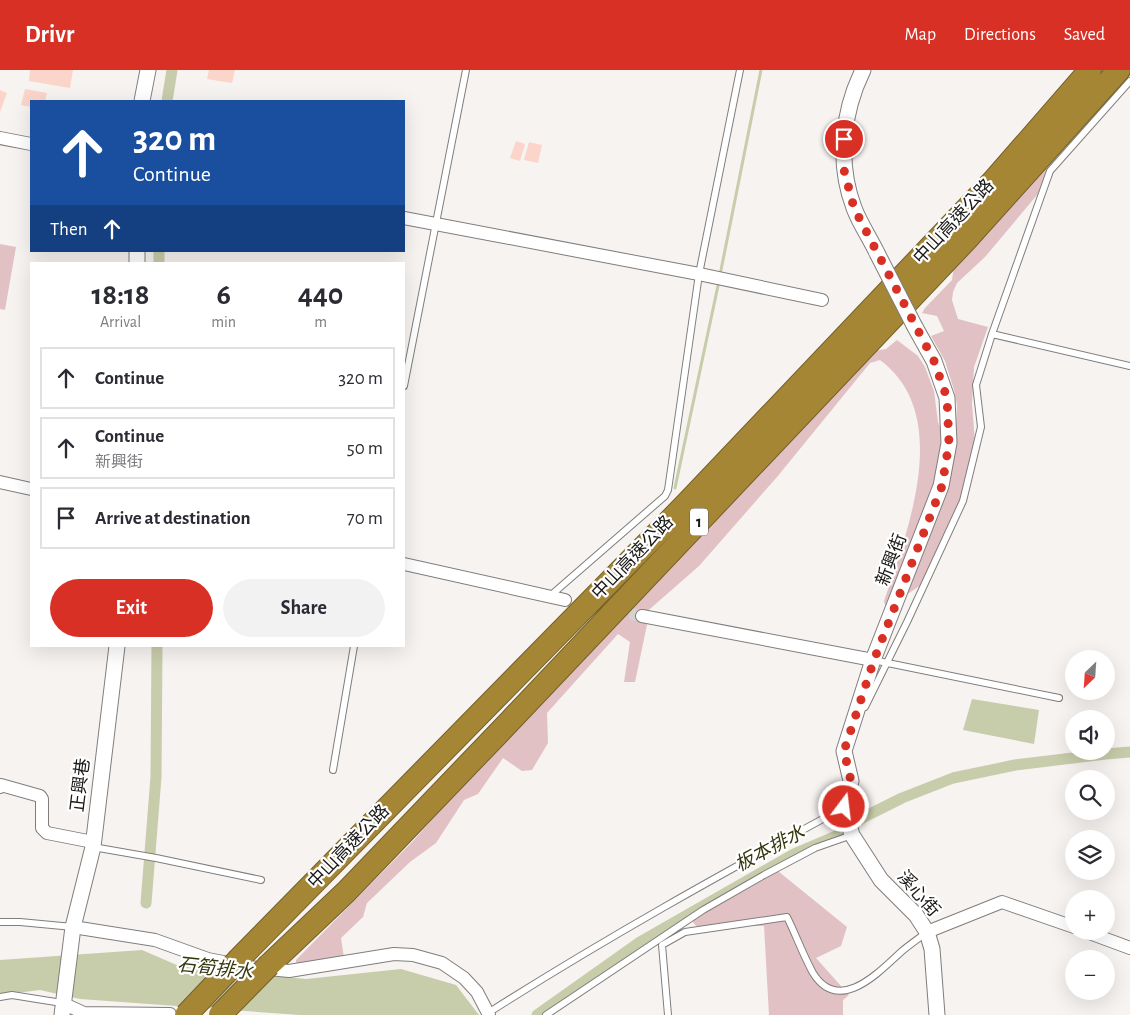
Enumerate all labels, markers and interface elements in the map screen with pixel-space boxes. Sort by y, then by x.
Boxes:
text: Drivr [25,23,74,47]
text: Map [905,26,936,44]
text: Directions [964,26,1036,44]
text: Saved [1064,26,1105,44]
pin [823,118,865,160]
icon: ahead [50,120,115,185]
text: 320 m [133,122,216,157]
icon: arrive [830,125,858,153]
text: Continue [133,163,211,185]
street label: 中山高速公路 [909,175,997,268]
icon: ahead [98,215,126,243]
text: Then [50,220,88,239]
text: 18:18 [92,280,150,310]
text: 6 [216,280,231,310]
text: 440 [298,280,343,310]
text: Arrival [100,314,141,330]
text: min [211,314,236,330]
text: m [314,314,327,330]
icon: ahead [52,364,80,392]
text: Continue [95,369,164,388]
text: 320 m [338,369,383,388]
text: Continue [95,427,164,446]
icon: ahead [52,434,80,462]
text: 50 m [347,439,383,458]
text: 新興街 [95,454,143,470]
icon: arrive [52,504,80,532]
road number: 1 [690,508,708,536]
text: Arrive at destination [95,509,251,528]
text: 70 m [347,509,383,528]
street label: 中山高速公路 [588,512,677,603]
street label: 新興街 [872,531,910,588]
button: Exit [50,579,213,637]
button: Share [223,579,385,637]
north arrow [1065,650,1115,700]
map controls [1065,650,1115,1000]
button: sound [1065,710,1115,760]
street label: 正興巷 [67,757,93,813]
button: search [1065,770,1115,820]
position arrow [817,780,869,832]
street label: 中山高速公路 [304,801,393,892]
water label: 板本排水 [732,821,809,875]
button: layers [1065,830,1115,880]
street label: 溪心街 [893,866,944,920]
button: + [1065,890,1115,940]
button: − [1065,950,1115,1000]
water label: 石筍排水 [176,954,255,983]

